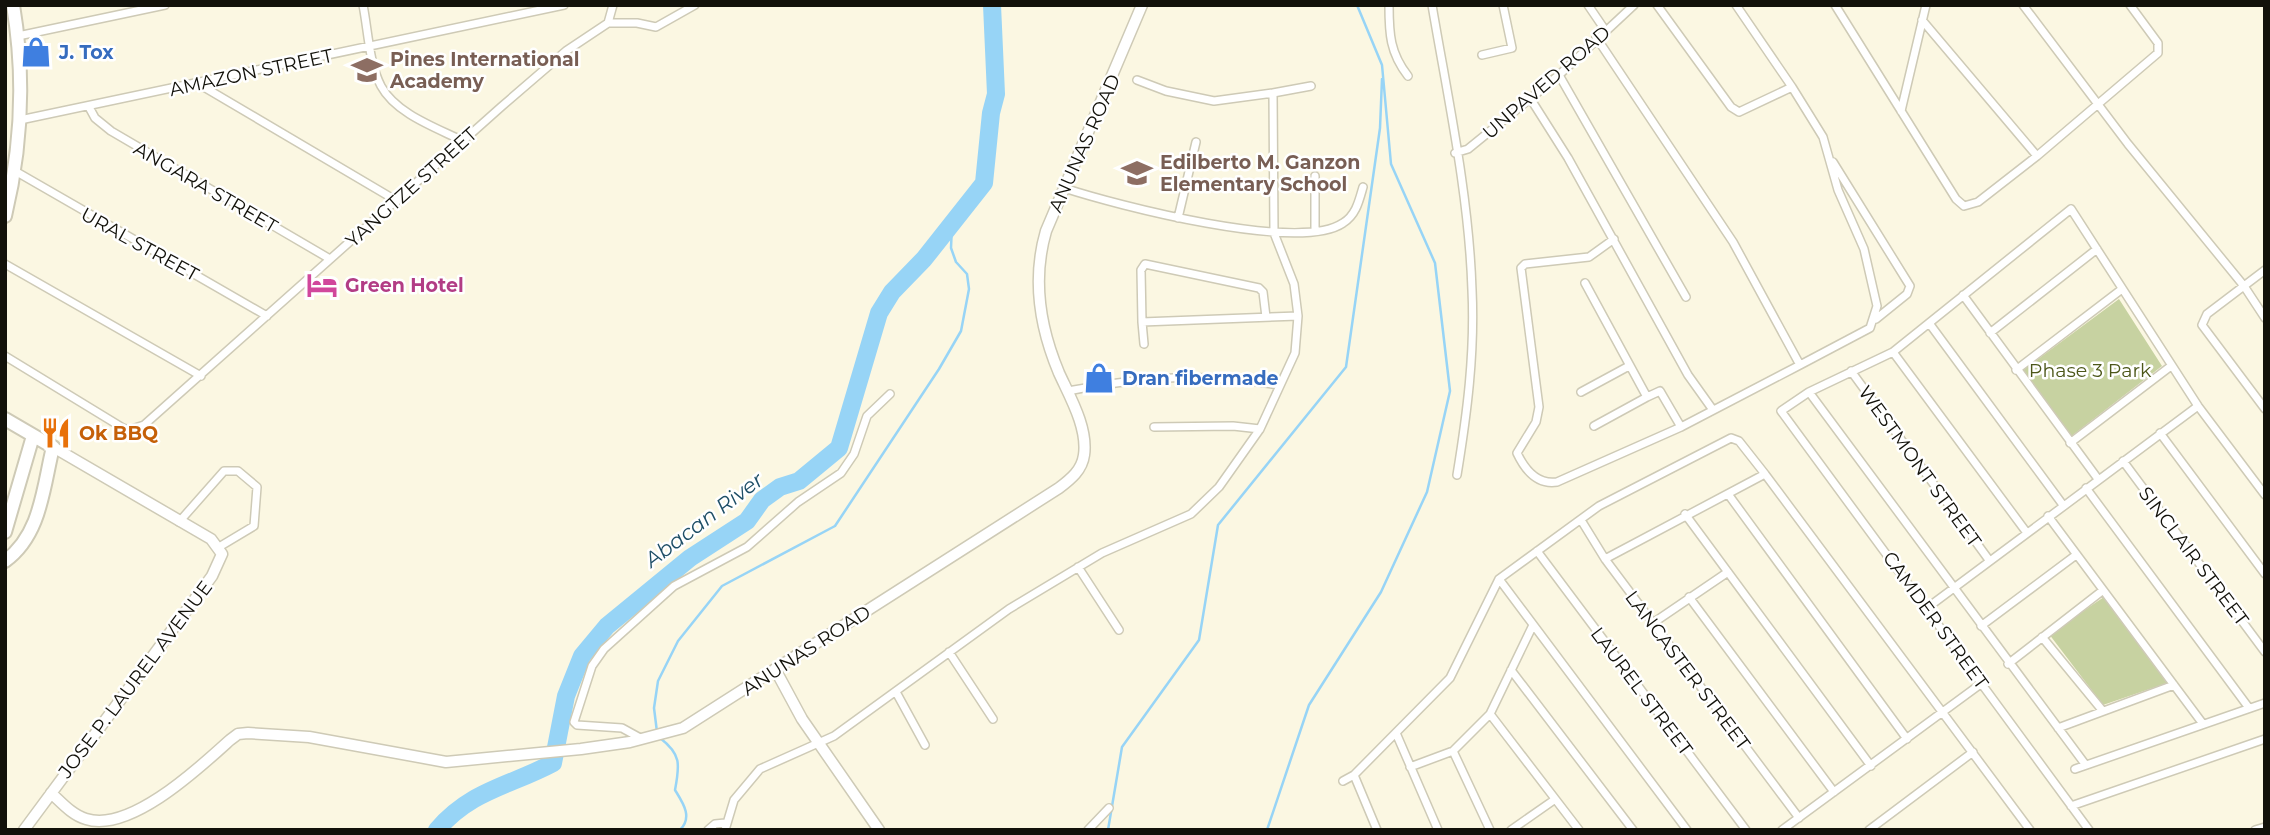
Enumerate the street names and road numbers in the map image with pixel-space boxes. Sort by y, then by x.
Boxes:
street label: UNPAVED ROAD [1478,21,1615,144]
street label: AMAZON STREET [167,44,335,101]
street label: ANUNAS ROAD [1044,71,1125,216]
street label: YANGTZE STREET [341,122,482,252]
street label: ANGARA STREET [130,137,282,238]
street label: URAL STREET [77,203,203,286]
street label: WESTMONT STREET [1853,381,1986,552]
street label: SINCLAIR STREET [2134,482,2253,630]
street label: CAMDER STREET [1878,547,1993,694]
street label: JOSE P. LAUREL AVENUE [53,576,217,783]
street label: LANCASTER STREET [1620,586,1755,754]
street label: ANUNAS ROAD [738,600,875,701]
street label: LAUREL STREET [1586,623,1697,760]

